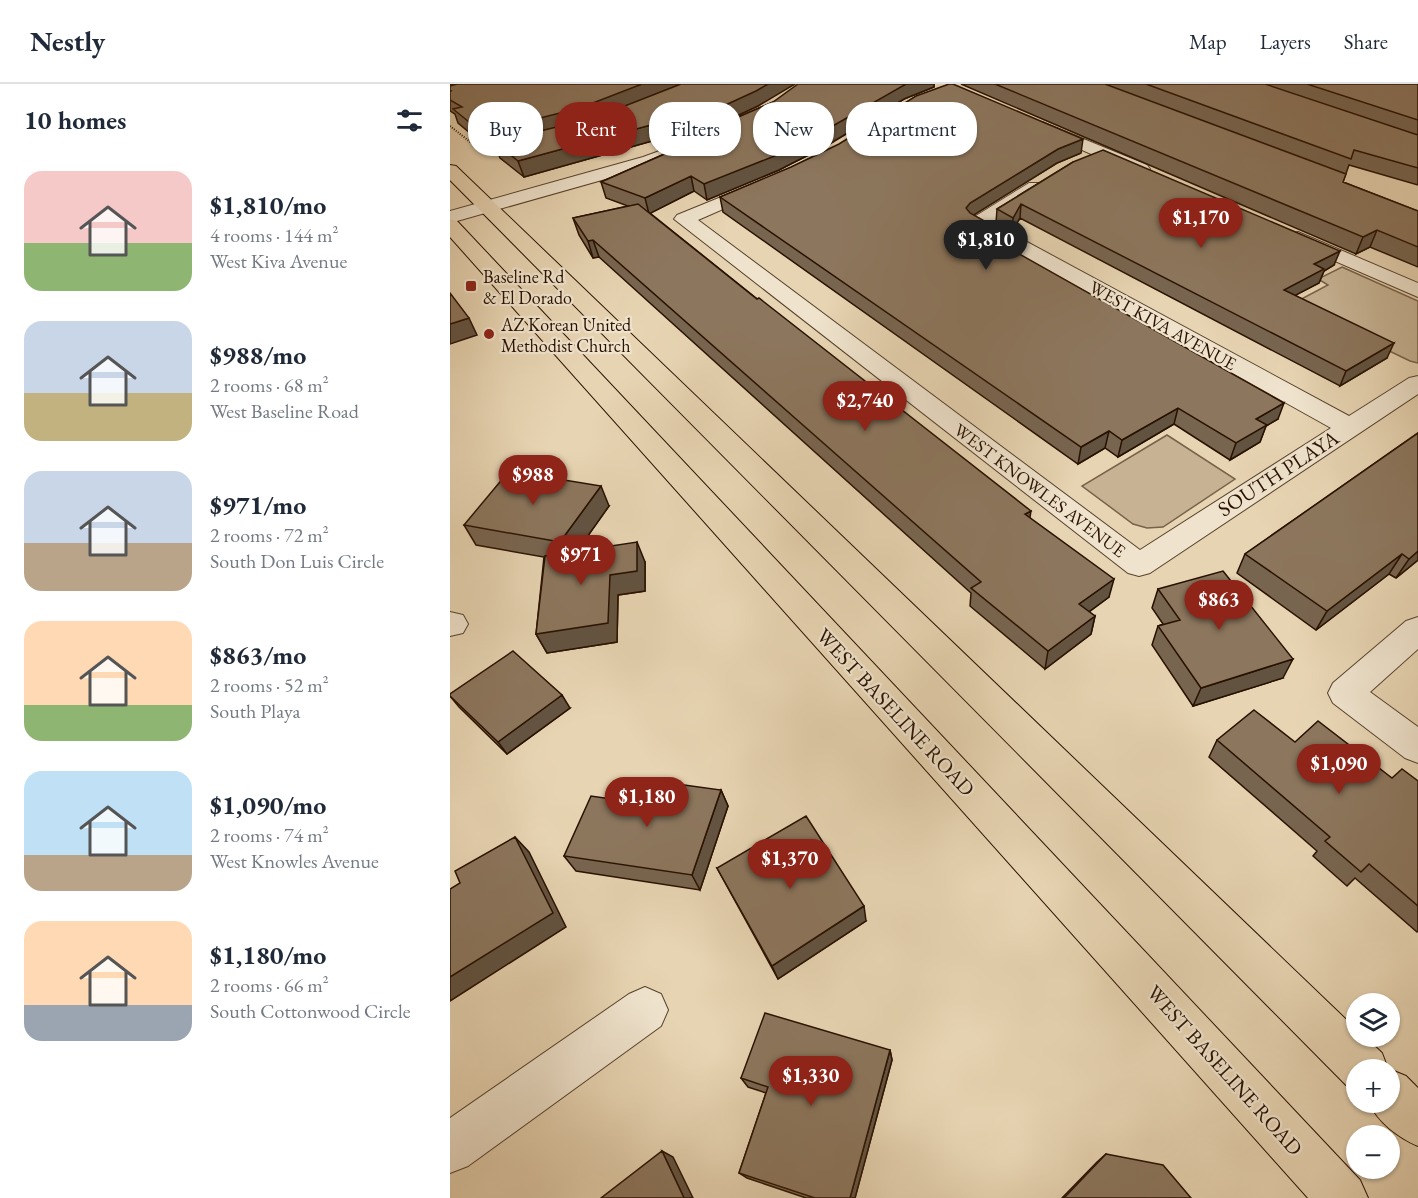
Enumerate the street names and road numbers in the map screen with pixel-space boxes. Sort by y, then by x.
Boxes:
street label: WEST KIVA AVENUE [1085,275,1241,375]
street label: WEST KNOWLES AVENUE [950,418,1130,562]
street label: SOUTH PLAYA [1212,424,1344,522]
street label: WEST BASELINE ROAD [811,622,981,802]
street label: WEST BASELINE ROAD [1141,979,1309,1161]

